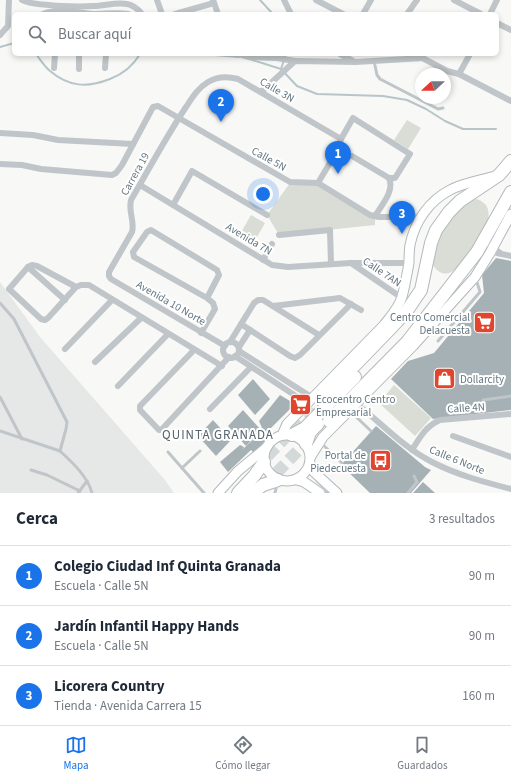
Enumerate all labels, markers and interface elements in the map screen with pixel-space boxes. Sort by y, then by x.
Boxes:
search box [12,12,499,56]
icon: search [26,23,48,45]
text: Buscar aquí [58,24,131,45]
north arrow [415,68,451,104]
street label: Calle 3N [257,74,297,106]
pin: 2 [208,89,234,122]
pin: 1 [325,141,351,174]
street label: Calle 5N [249,143,289,175]
street label: Carrera 19 [117,150,153,198]
your location [253,184,273,204]
pin: 3 [389,201,415,234]
street label: Avenida 7N [223,219,275,259]
street label: Calle 7AN [360,254,404,290]
street label: Avenida 10 Norte [133,277,209,329]
place label: Centro Comercial Delacuesta [390,310,470,338]
supermarket icon: Centro Comercial Delacuesta [472,310,498,336]
shop icon: Dollarcity [432,366,458,392]
place label: Dollarcity [460,372,504,387]
supermarket icon: Ecocentro Centro Empresarial [288,392,314,418]
place label: Ecocentro Centro Empresarial [316,392,395,420]
street label: Calle 4N [447,399,485,417]
district label: QUINTA GRANADA [162,426,274,444]
street label: Calle 6 Norte [427,442,488,478]
place label: Portal de Piedecuesta [310,448,367,476]
bus stop icon: Portal de Piedecuesta [368,448,394,474]
text: Cerca [16,507,58,531]
text: 3 resultados [429,510,495,528]
text: Colegio Ciudad Inf Quinta Granada [54,556,281,577]
text: 1 [26,567,32,585]
text: 90 m [469,567,495,585]
text: Escuela · Calle 5N [54,577,149,595]
text: Jardín Infantil Happy Hands [54,616,239,637]
text: 2 [26,627,32,645]
text: 90 m [469,627,495,645]
text: Escuela · Calle 5N [54,637,149,655]
text: Licorera Country [54,676,165,697]
text: 3 [26,687,32,705]
text: 160 m [462,687,495,705]
text: Tienda · Avenida Carrera 15 [54,697,202,715]
tab: Mapa [63,734,88,773]
tab: Cómo llegar [215,734,270,773]
tab: Guardados [397,734,448,773]

